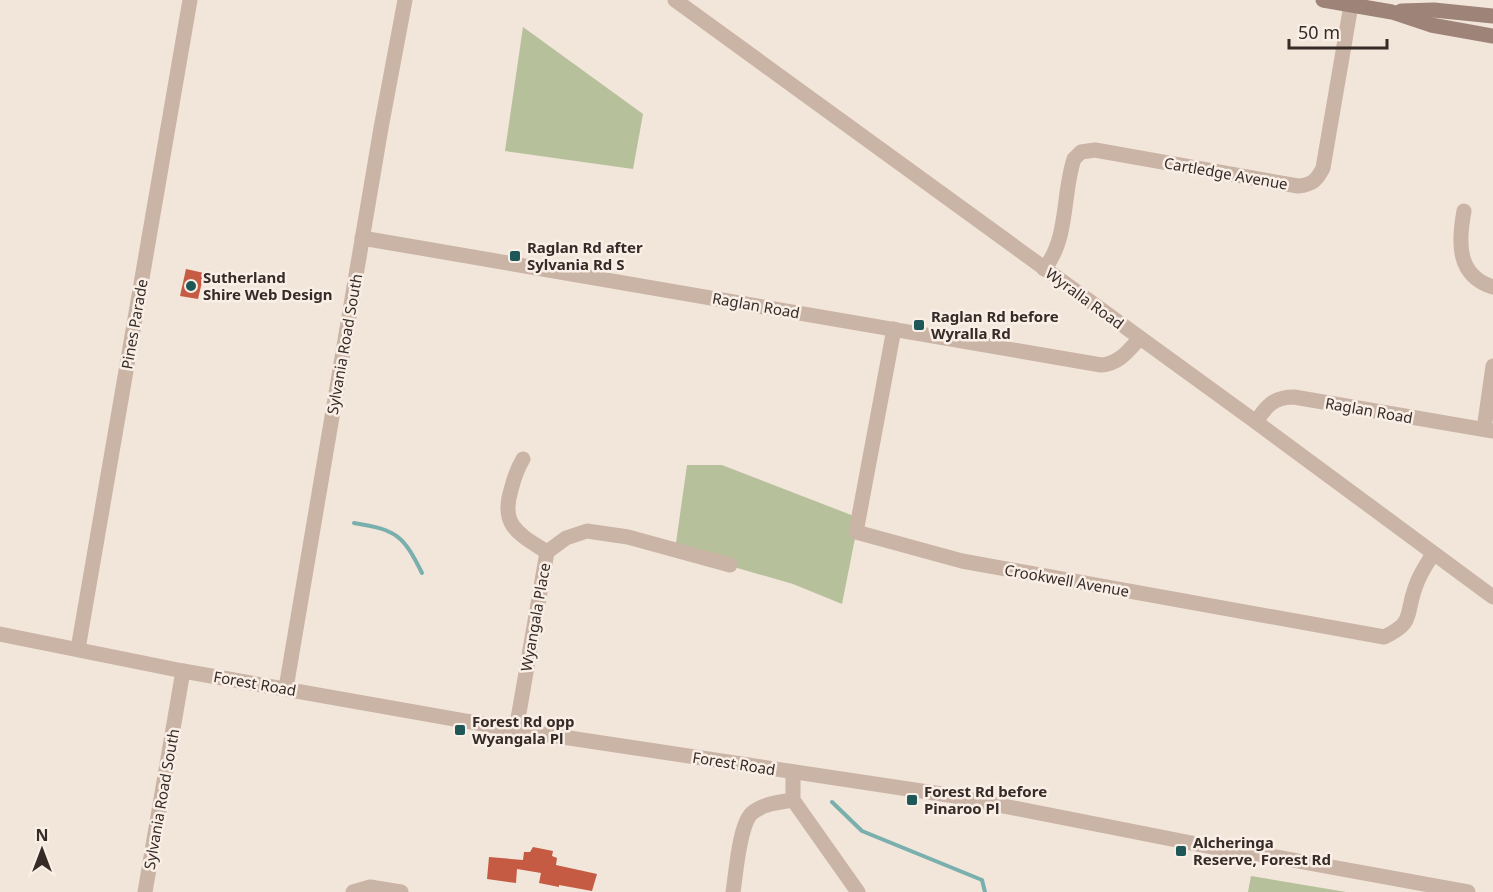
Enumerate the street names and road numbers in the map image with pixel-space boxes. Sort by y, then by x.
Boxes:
street label: Cartledge Avenue [1163,152,1289,194]
street label: Wyralla Road [1042,263,1128,333]
street label: Sylvania Road South [322,272,366,416]
street label: Pines Parade [116,277,152,371]
street label: Raglan Road [711,287,801,323]
street label: Raglan Road [1324,392,1414,428]
street label: Crookwell Avenue [1003,559,1131,601]
street label: Wyangala Place [516,561,554,673]
street label: Forest Road [212,666,298,700]
street label: Sylvania Road South [139,727,183,871]
street label: Forest Road [691,747,777,779]

